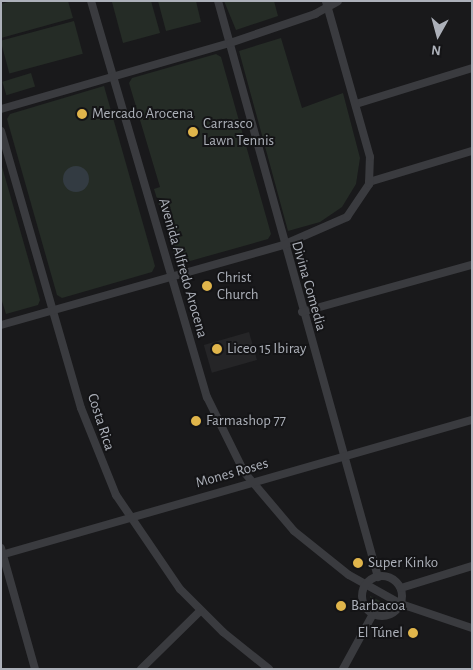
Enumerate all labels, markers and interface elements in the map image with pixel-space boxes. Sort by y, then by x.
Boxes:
north arrow [413,10,463,60]
text: N [430,42,442,57]
place label: Mercado Arocena [92,105,194,123]
marker: Mercado Arocena [76,108,88,120]
place label: Carrasco Lawn Tennis [203,114,274,149]
marker: Carrasco Lawn Tennis [187,126,199,138]
street label: Avenida Alfredo Arocena [154,196,212,340]
street label: Divina Comedia [288,239,330,333]
place label: Christ Church [217,268,259,303]
marker: Christ Church [201,280,213,292]
place label: Liceo 15 Ibiray [227,340,306,358]
marker: Liceo 15 Ibiray [211,343,223,355]
street label: Costa Rica [83,391,119,453]
place label: Farmashop 77 [206,412,286,430]
marker: Farmashop 77 [190,415,202,427]
street label: Mones Roses [194,454,270,492]
place label: Super Kinko [368,554,438,572]
marker: Super Kinko [352,557,364,569]
place label: Barbacoa [351,597,405,615]
marker: Barbacoa [335,600,347,612]
place label: El Túnel [358,624,403,642]
marker: El Túnel [407,627,419,639]

